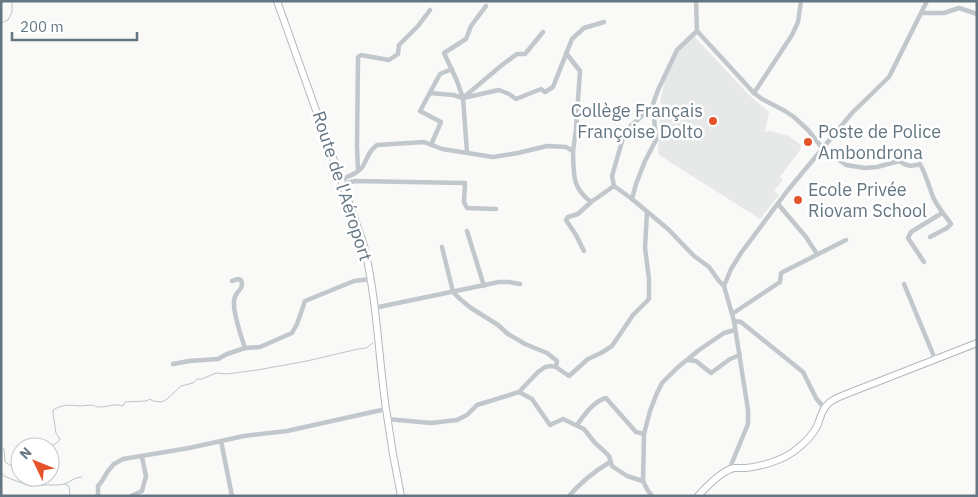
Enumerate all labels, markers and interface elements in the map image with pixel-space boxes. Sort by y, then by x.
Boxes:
scale bar [12,10,138,42]
text: 200 m [20,17,64,36]
place label: Collège Français Françoise Dolto [571,99,703,143]
street label: Route de l'Aéroport [307,108,378,264]
marker: Collège Français Françoise Dolto [707,115,719,127]
place label: Poste de Police Ambondrona [818,120,941,164]
marker: Poste de Police Ambondrona [802,136,814,148]
place label: Ecole Privée Riovam School [808,178,927,222]
marker: Ecole Privée Riovam School [792,194,804,206]
north arrow [10,437,60,487]
text: N [15,443,36,463]

